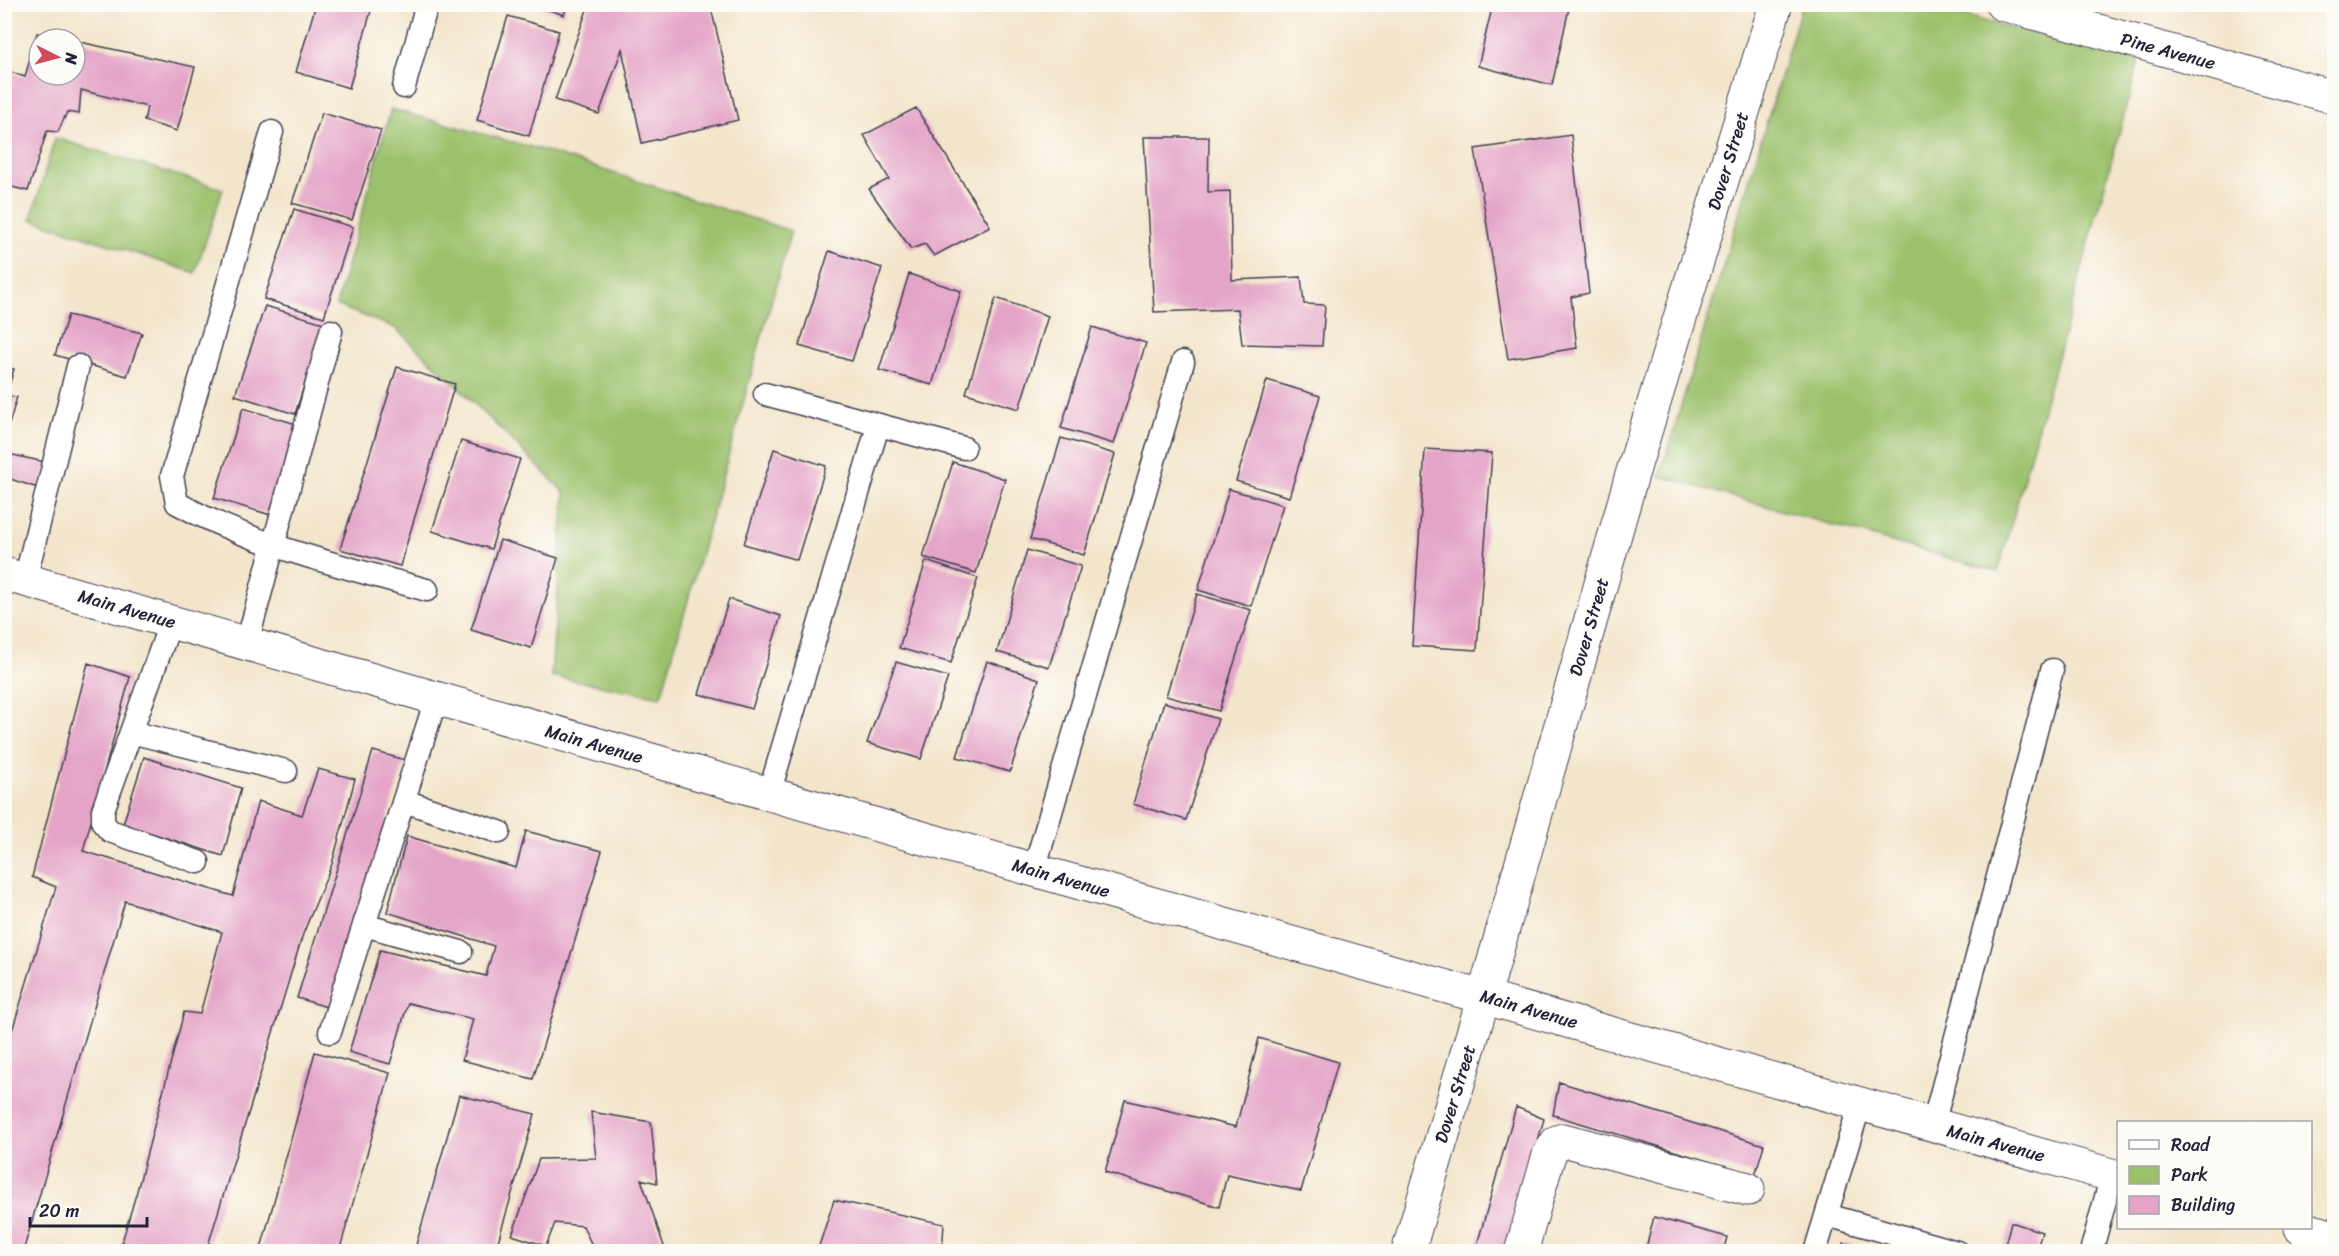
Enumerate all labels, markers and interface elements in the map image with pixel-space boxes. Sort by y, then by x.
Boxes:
street label: Pine Avenue [2117,23,2219,79]
north arrow [27,27,87,87]
text: N [56,50,87,66]
street label: Dover Street [1698,108,1758,214]
street label: Dover Street [1560,574,1618,680]
street label: Main Avenue [74,580,180,638]
street label: Main Avenue [541,715,647,773]
street label: Main Avenue [1008,849,1114,907]
street label: Main Avenue [1476,980,1582,1038]
street label: Dover Street [1425,1041,1485,1147]
street label: Main Avenue [1943,1115,2049,1171]
legend [2117,1121,2312,1229]
text: Road [2171,1129,2211,1161]
text: Park [2171,1159,2208,1191]
text: Building [2171,1189,2235,1221]
scale bar [30,1190,147,1228]
text: 20 m [39,1195,79,1227]

